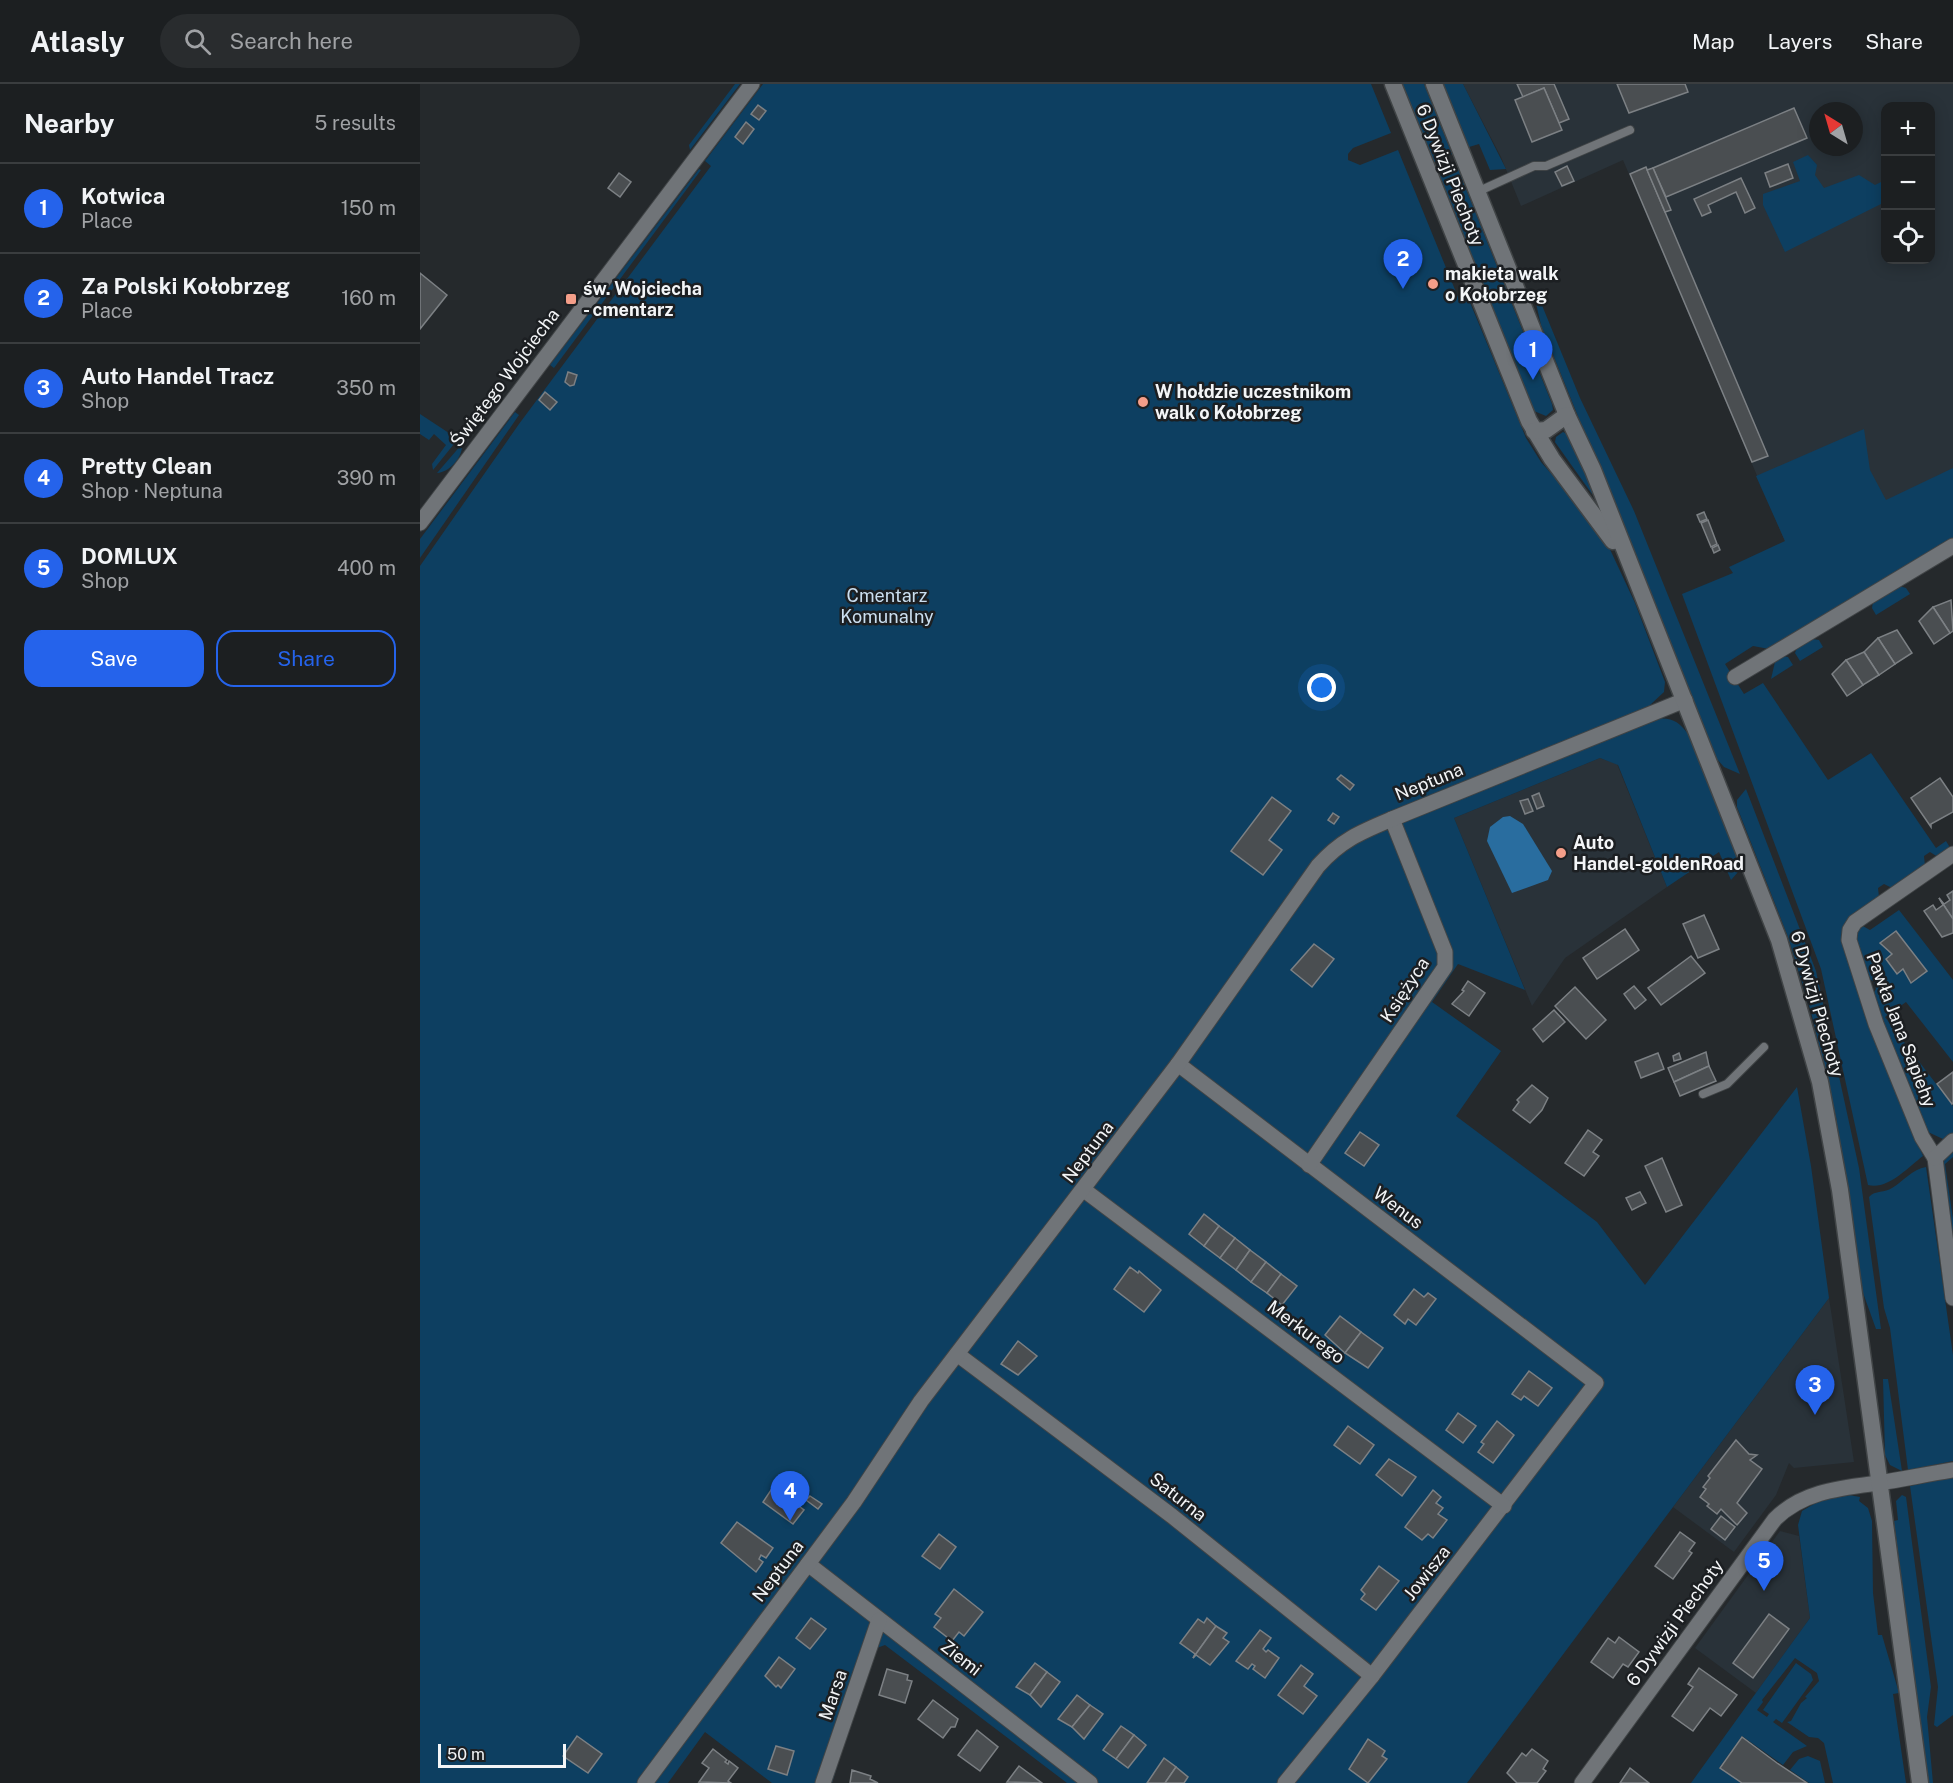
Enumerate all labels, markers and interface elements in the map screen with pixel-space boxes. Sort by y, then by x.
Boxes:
search box [160,14,580,68]
text: Atlasly [30,25,124,58]
icon: search [181,25,214,58]
text: Search here [229,28,353,54]
text: Map [1692,29,1735,54]
text: Layers [1768,29,1832,54]
text: Share [1865,29,1923,54]
street label: 6 Dywizji Piechoty [1412,101,1489,249]
north arrow [1809,102,1863,156]
map controls [1881,102,1935,264]
button: + [1881,102,1935,156]
text: Nearby [24,108,114,139]
text: 5 results [314,111,396,135]
button: − [1881,156,1935,210]
text: Kotwica [81,183,165,209]
text: 1 [39,196,48,220]
text: 150 m [341,196,396,220]
text: Place [81,209,133,233]
button: locate [1881,210,1935,264]
pin: 2 [1384,240,1422,289]
place label: makieta walk o Kołobrzeg [1445,263,1559,305]
text: Za Polski Kołobrzeg [81,273,290,299]
marker: makieta walk o Kołobrzeg [1426,277,1440,291]
place label: św. Wojciecha - cmentarz [583,278,702,320]
text: 2 [37,286,50,310]
text: 160 m [341,286,396,310]
marker: św. Wojciecha - cmentarz [564,292,578,306]
text: Place [81,299,133,323]
street label: Świętego Wojciecha [445,304,563,451]
pin: 1 [1514,330,1552,380]
text: Auto Handel Tracz [81,363,274,389]
text: 3 [37,376,50,400]
text: 350 m [336,376,396,400]
place label: W hołdzie uczestnikom walk o Kołobrzeg [1155,381,1351,423]
text: Shop [81,389,129,413]
marker: W hołdzie uczestnikom walk o Kołobrzeg [1136,395,1150,409]
text: Pretty Clean [81,453,212,479]
text: 4 [37,466,50,490]
text: 390 m [337,466,396,490]
text: Shop · Neptuna [81,479,223,503]
text: DOMLUX [81,543,178,569]
text: 5 [37,556,50,580]
text: 400 m [337,556,396,580]
text: Shop [81,569,129,593]
park label: Cmentarz Komunalny [840,585,934,627]
button: Save [24,630,204,687]
button: Share [216,630,396,687]
your location [1307,673,1336,702]
street label: Neptuna [1392,758,1466,805]
place label: Auto Handel-goldenRoad [1573,832,1744,874]
marker: Auto Handel-goldenRoad [1554,846,1568,860]
street label: 6 Dywizji Piechoty [1787,928,1849,1080]
street label: Pawła Jana Sapiehy [1862,949,1941,1111]
street label: Księżyca [1376,953,1433,1026]
street label: Neptuna [1058,1117,1118,1187]
street label: Wenus [1369,1182,1427,1233]
street label: Merkurego [1263,1296,1349,1368]
pin: 3 [1796,1366,1834,1415]
street label: Saturna [1146,1468,1211,1525]
pin: 4 [770,1472,809,1521]
street label: Neptuna [748,1536,808,1606]
street label: Jowisza [1399,1541,1454,1604]
pin: 5 [1744,1542,1784,1591]
street label: 6 Dywizji Piechoty [1622,1555,1728,1690]
street label: Ziemi [937,1635,986,1680]
street label: Marsa [814,1667,851,1723]
scale bar [438,1741,566,1768]
text: 50 m [447,1745,485,1764]

